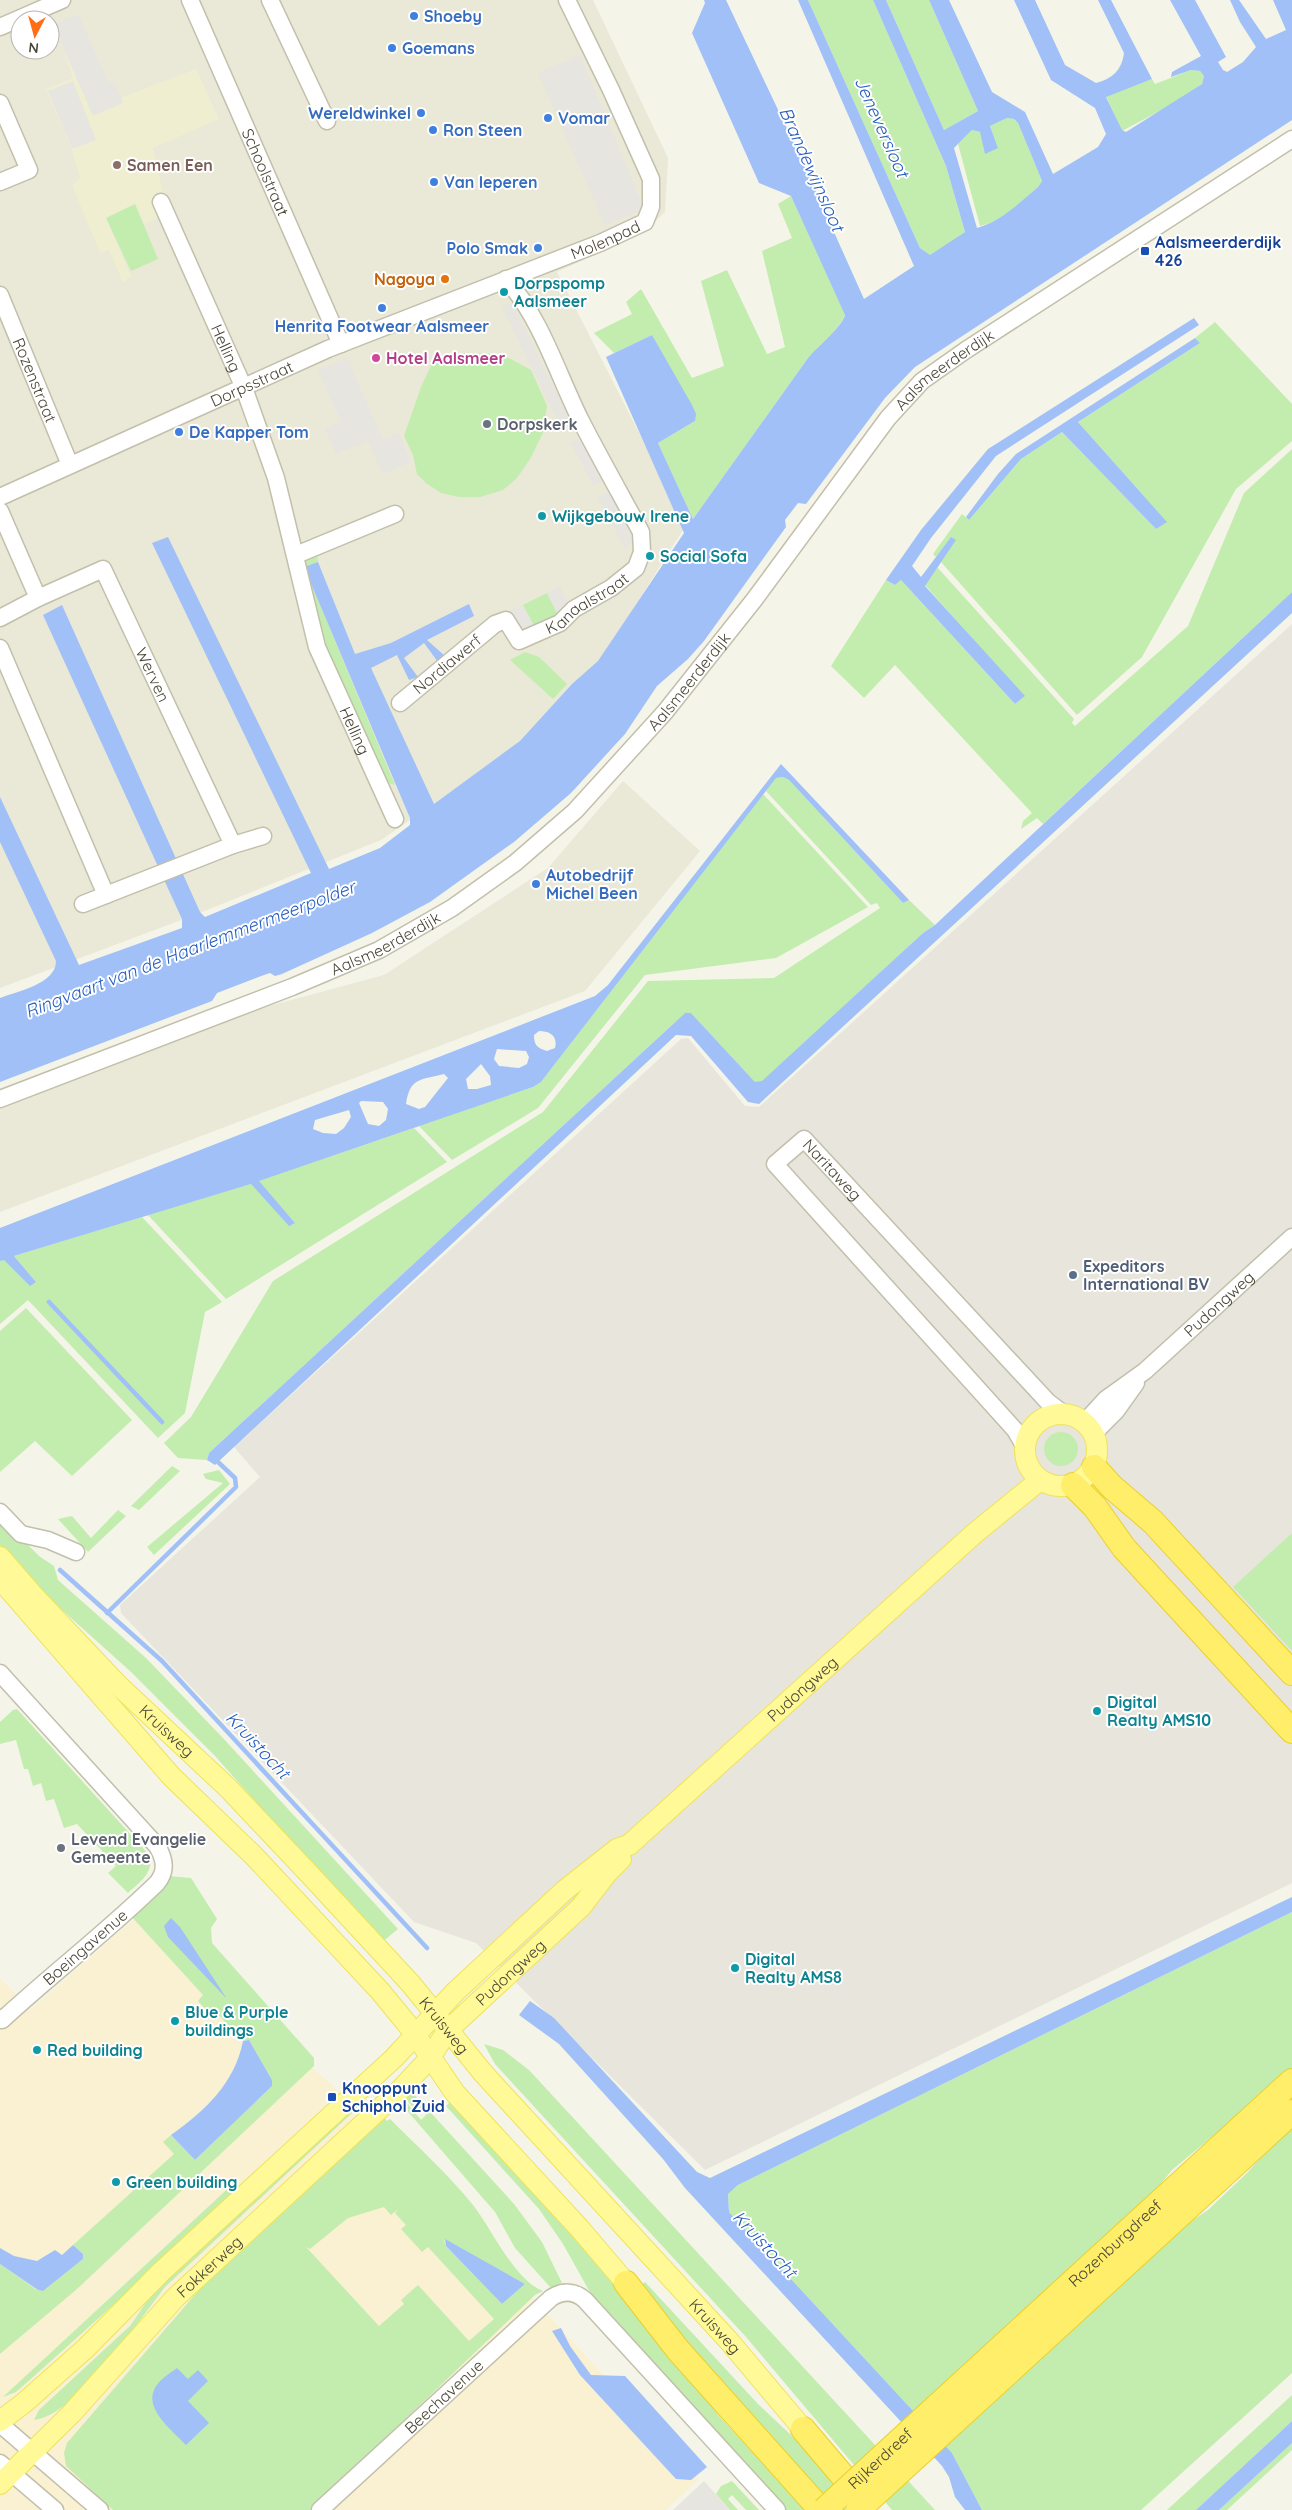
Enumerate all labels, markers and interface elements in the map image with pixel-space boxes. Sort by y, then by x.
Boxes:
place label: Shoeby [424,6,482,26]
north arrow [10,10,60,60]
marker: Shoeby [408,10,420,22]
text: N [28,38,40,57]
place label: Goemans [402,38,475,58]
marker: Goemans [386,42,398,54]
water label: Jeneversloot [850,73,915,183]
place label: Wereldwinkel [308,103,411,123]
water label: Brandewijnsloot [774,103,850,236]
marker: Wereldwinkel [415,107,427,119]
place label: Vomar [558,108,610,128]
marker: Vomar [542,112,554,124]
place label: Ron Steen [443,120,522,140]
marker: Ron Steen [427,124,439,136]
street label: Schoolstraat [238,125,293,219]
place label: Samen Een [127,155,213,175]
marker: Samen Een [111,159,123,171]
place label: Van Ieperen [444,172,538,192]
marker: Van Ieperen [428,176,440,188]
street label: Molenpad [568,216,643,263]
place label: Aalsmeerderdijk 426 [1155,232,1281,270]
place label: Polo Smak [446,238,528,258]
marker: Polo Smak [532,242,544,254]
marker: Aalsmeerderdijk 426 [1139,245,1151,257]
place label: Nagoya [374,269,435,289]
marker: Nagoya [439,273,451,285]
place label: Dorpspomp Aalsmeer [514,273,605,311]
marker: Dorpspomp Aalsmeer [498,286,510,298]
marker: Henrita Footwear Aalsmeer [376,302,388,314]
place label: Henrita Footwear Aalsmeer [275,316,489,336]
street label: Helling [207,321,246,375]
street label: Aalsmeerderdijk [890,325,998,414]
street label: Rozenstraat [9,335,61,425]
place label: Hotel Aalsmeer [386,348,505,368]
marker: Hotel Aalsmeer [370,352,382,364]
street label: Dorpsstraat [207,356,296,411]
place label: Dorpskerk [497,414,578,434]
marker: Dorpskerk [481,418,493,430]
place label: De Kapper Tom [189,422,309,442]
marker: De Kapper Tom [173,426,185,438]
place label: Wijkgebouw Irene [552,506,689,526]
marker: Wijkgebouw Irene [536,510,548,522]
place label: Social Sofa [660,546,747,566]
marker: Social Sofa [644,550,656,562]
street label: Kanaalstraat [542,568,632,638]
street label: Aalsmeerderdijk [643,628,735,735]
street label: Nordiawerf [409,630,485,698]
street label: Werven [131,644,174,705]
street label: Helling [335,704,375,758]
place label: Autobedrijf Michel Been [546,865,638,903]
water label: Ringvaart van de Haarlemmermeerpolder [22,874,360,1023]
marker: Autobedrijf Michel Been [530,878,542,890]
street label: Aalsmeerderdijk [328,907,444,979]
street label: Naritaweg [799,1135,866,1205]
place label: Expeditors International BV [1083,1256,1209,1294]
street label: Pudongweg [1179,1267,1258,1341]
marker: Expeditors International BV [1067,1269,1079,1281]
street label: Pudongweg [763,1652,842,1726]
place label: Digital Realty AMS10 [1107,1692,1211,1730]
street label: Kruisweg [135,1700,198,1761]
marker: Digital Realty AMS10 [1091,1705,1103,1717]
water label: Kruistocht [221,1706,296,1785]
place label: Levend Evangelie Gemeente [71,1829,206,1867]
marker: Levend Evangelie Gemeente [55,1842,67,1854]
street label: Boeingavenue [38,1905,132,1989]
street label: Pudongweg [471,1935,550,2010]
place label: Digital Realty AMS8 [745,1949,842,1987]
marker: Digital Realty AMS8 [729,1962,741,1974]
street label: Kruisweg [415,1993,473,2058]
place label: Blue & Purple buildings [185,2002,288,2040]
marker: Blue & Purple buildings [169,2015,181,2027]
place label: Red building [47,2040,143,2060]
marker: Red building [31,2044,43,2056]
place label: Knooppunt Schiphol Zuid [342,2078,445,2116]
marker: Knooppunt Schiphol Zuid [326,2091,338,2103]
place label: Green building [126,2172,238,2192]
marker: Green building [110,2176,122,2188]
street label: Rozenburgdreef [1064,2195,1166,2291]
water label: Kruistocht [728,2205,803,2284]
street label: Fokkerweg [172,2231,246,2302]
street label: Kruisweg [685,2294,745,2358]
street label: Beechavenue [400,2355,487,2438]
street label: Rijkerdreef [843,2424,917,2493]

